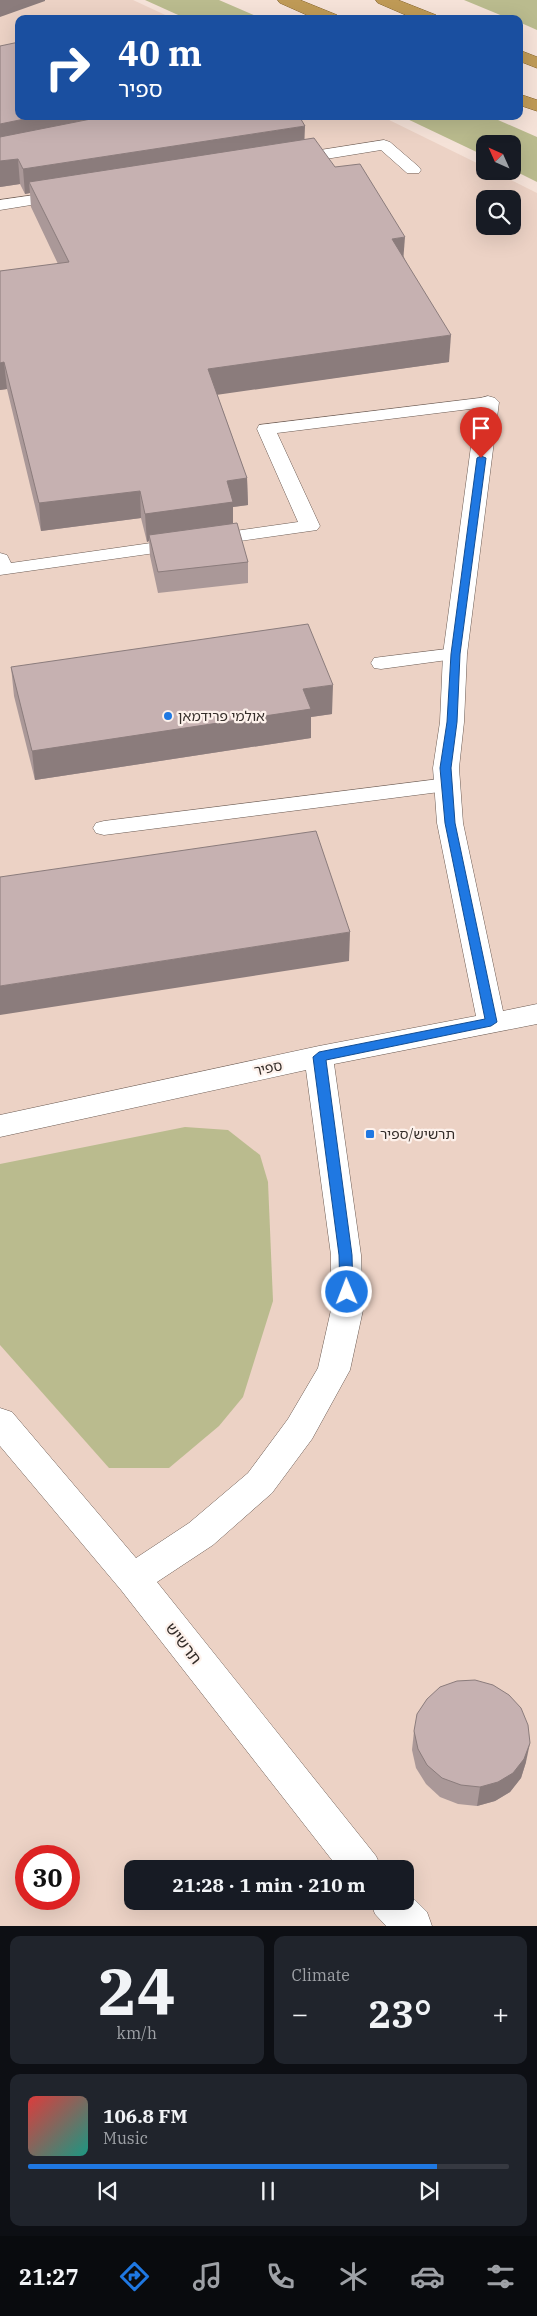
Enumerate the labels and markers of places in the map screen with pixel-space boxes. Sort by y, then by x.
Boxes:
pin [460,407,502,458]
place label: אולמי פרידמאן [178,707,265,725]
marker: אולמי פרידמאן [162,710,174,722]
place label: תרשיש/ספיר [380,1125,455,1143]
marker: תרשיש/ספיר [364,1128,376,1140]

